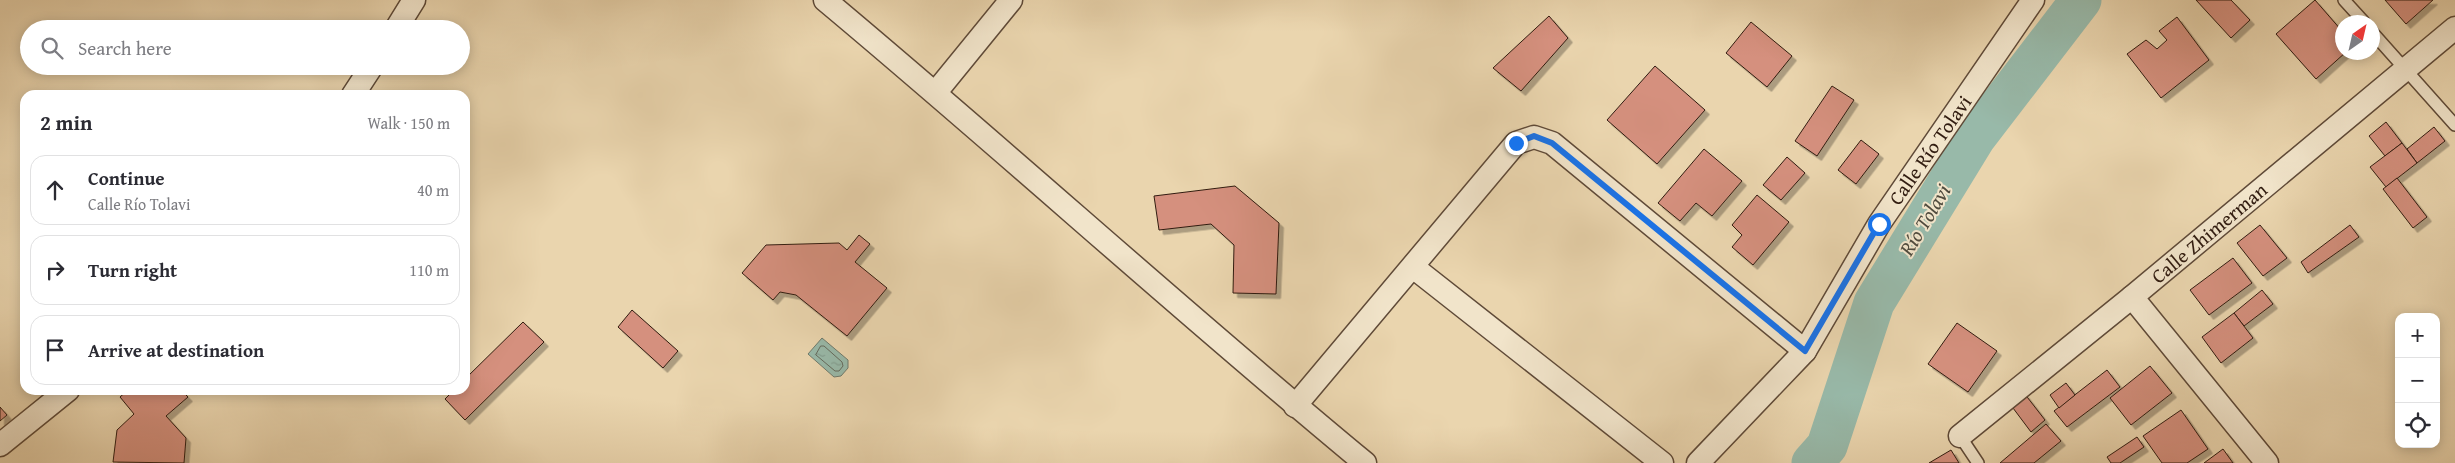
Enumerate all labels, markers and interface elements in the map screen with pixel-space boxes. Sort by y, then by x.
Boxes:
north arrow [2335,15,2380,60]
search box [20,20,470,75]
icon: search [38,34,66,62]
text: Search here [78,34,172,62]
street label: Calle Río Tolavi [1881,89,1978,210]
text: 2 min [40,107,92,138]
text: Walk · 150 m [367,111,450,135]
route end [1505,132,1528,155]
text: Continue [88,164,165,192]
street label: Calle Zhimerman [2144,175,2273,290]
icon: ahead [41,176,69,204]
water label: Río Tolavi [1890,177,1958,262]
text: 40 m [417,178,449,202]
text: Calle Río Tolavi [88,192,190,216]
route start [1868,213,1891,236]
icon: right [41,256,69,284]
text: Turn right [88,256,177,284]
text: 110 m [409,258,449,282]
map controls [2395,313,2440,448]
button: + [2395,313,2440,358]
icon: arrive [41,336,69,364]
text: Arrive at destination [88,336,264,364]
button: − [2395,358,2440,403]
button: locate [2395,403,2440,448]

